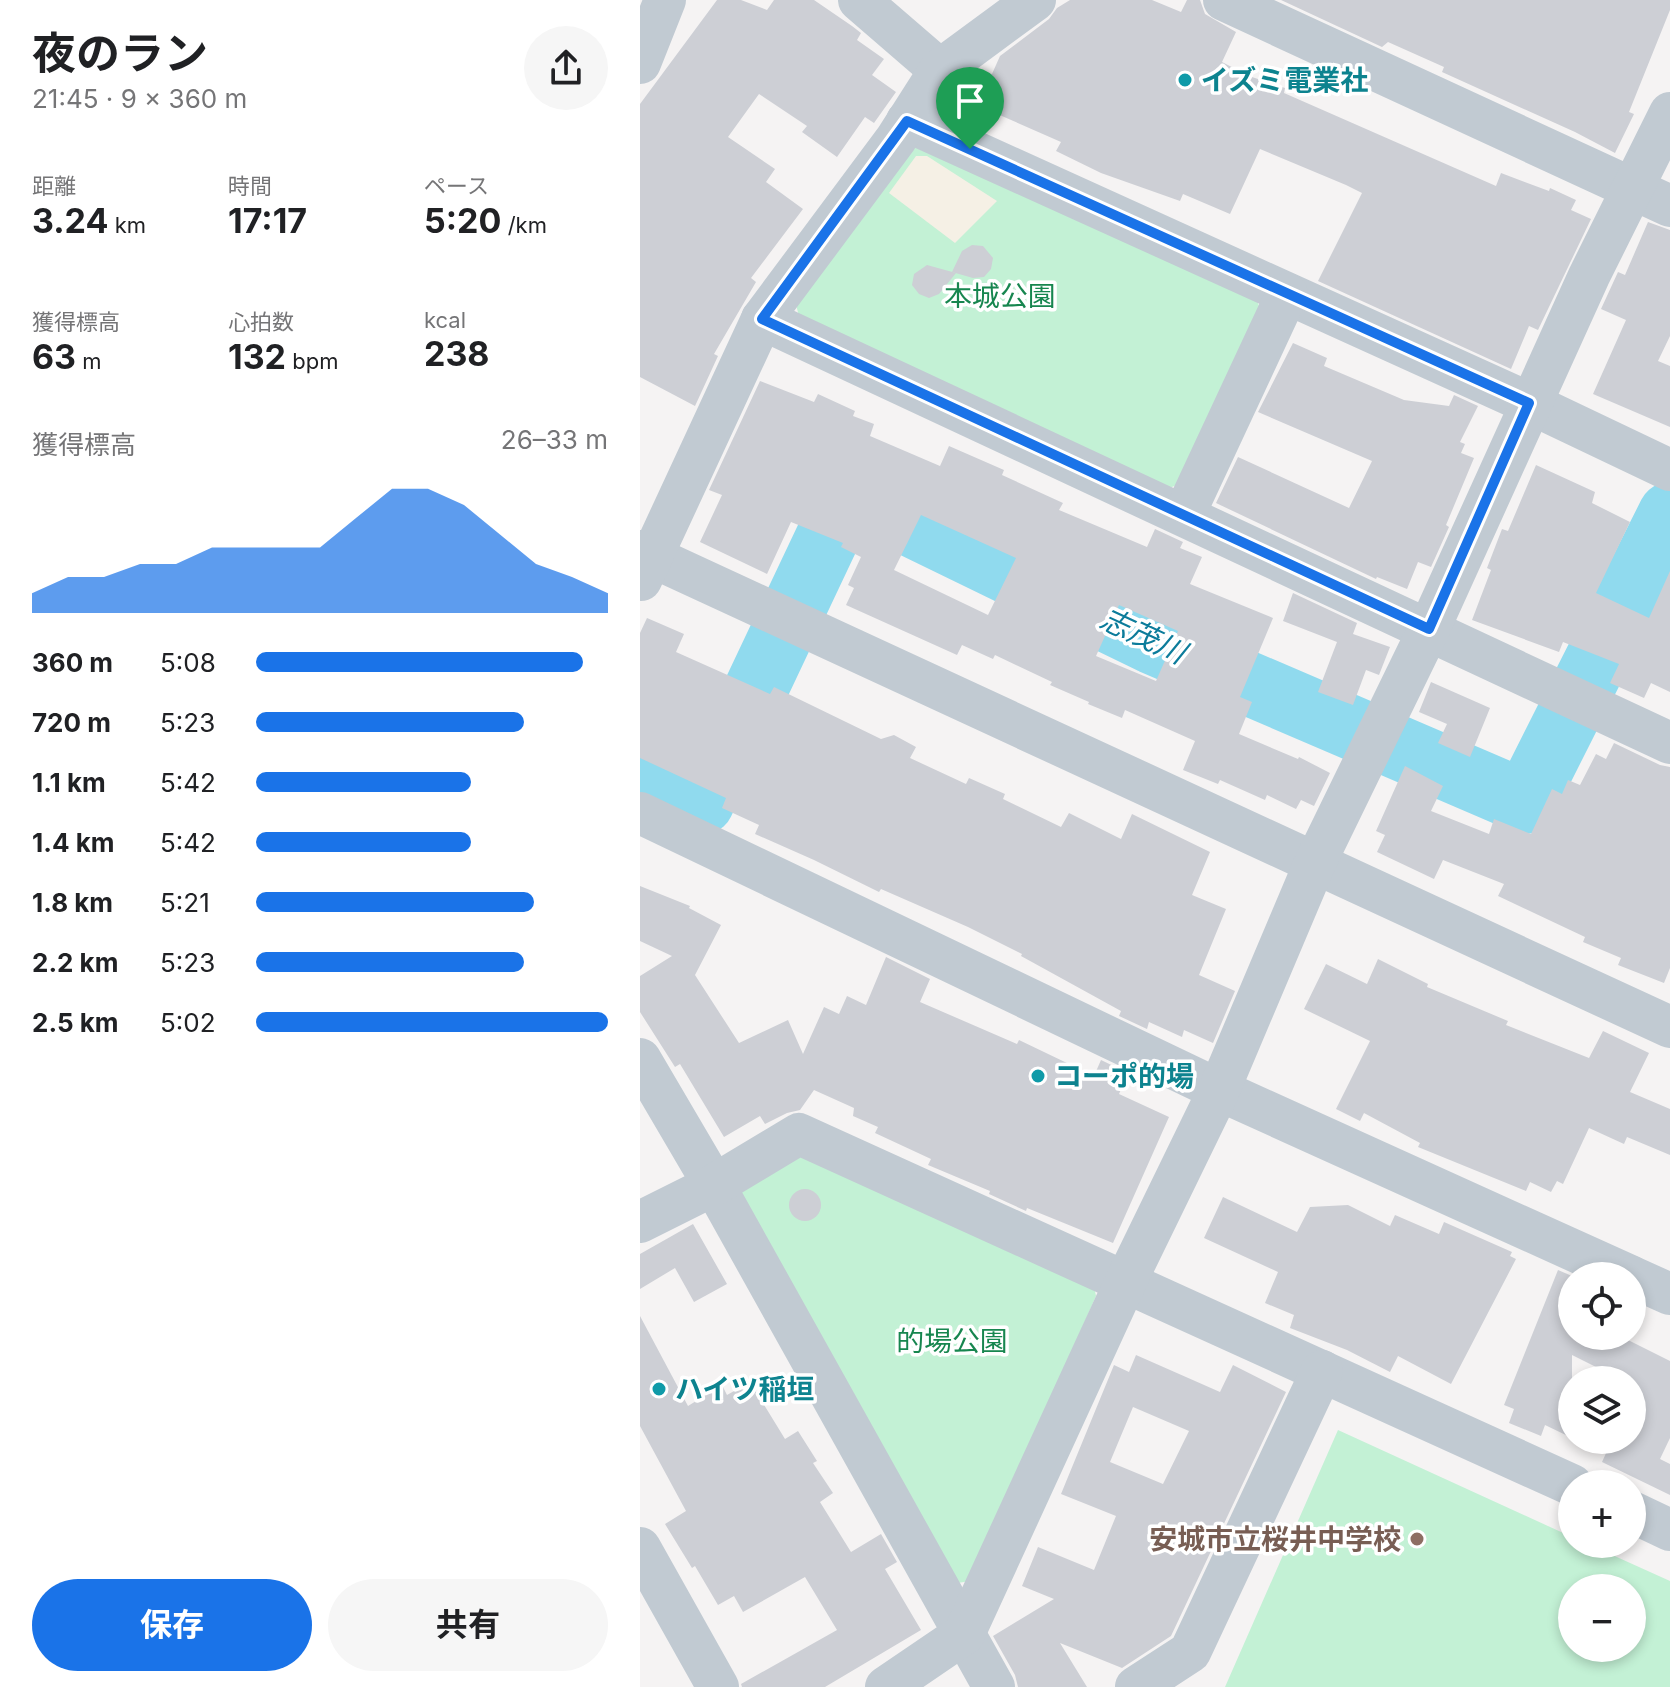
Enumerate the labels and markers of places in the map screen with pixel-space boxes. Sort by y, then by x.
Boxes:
place label: イズミ電業社 [1201,63,1368,97]
pin [936,67,1004,149]
marker: イズミ電業社 [1176,71,1194,89]
place label: コーポ的場 [1054,1059,1194,1093]
marker: コーポ的場 [1029,1067,1047,1085]
place label: ハイツ稲垣 [675,1372,814,1406]
marker: ハイツ稲垣 [650,1380,668,1398]
place label: 安城市立桜井中学校 [1149,1522,1401,1556]
marker: 安城市立桜井中学校 [1408,1530,1426,1548]

